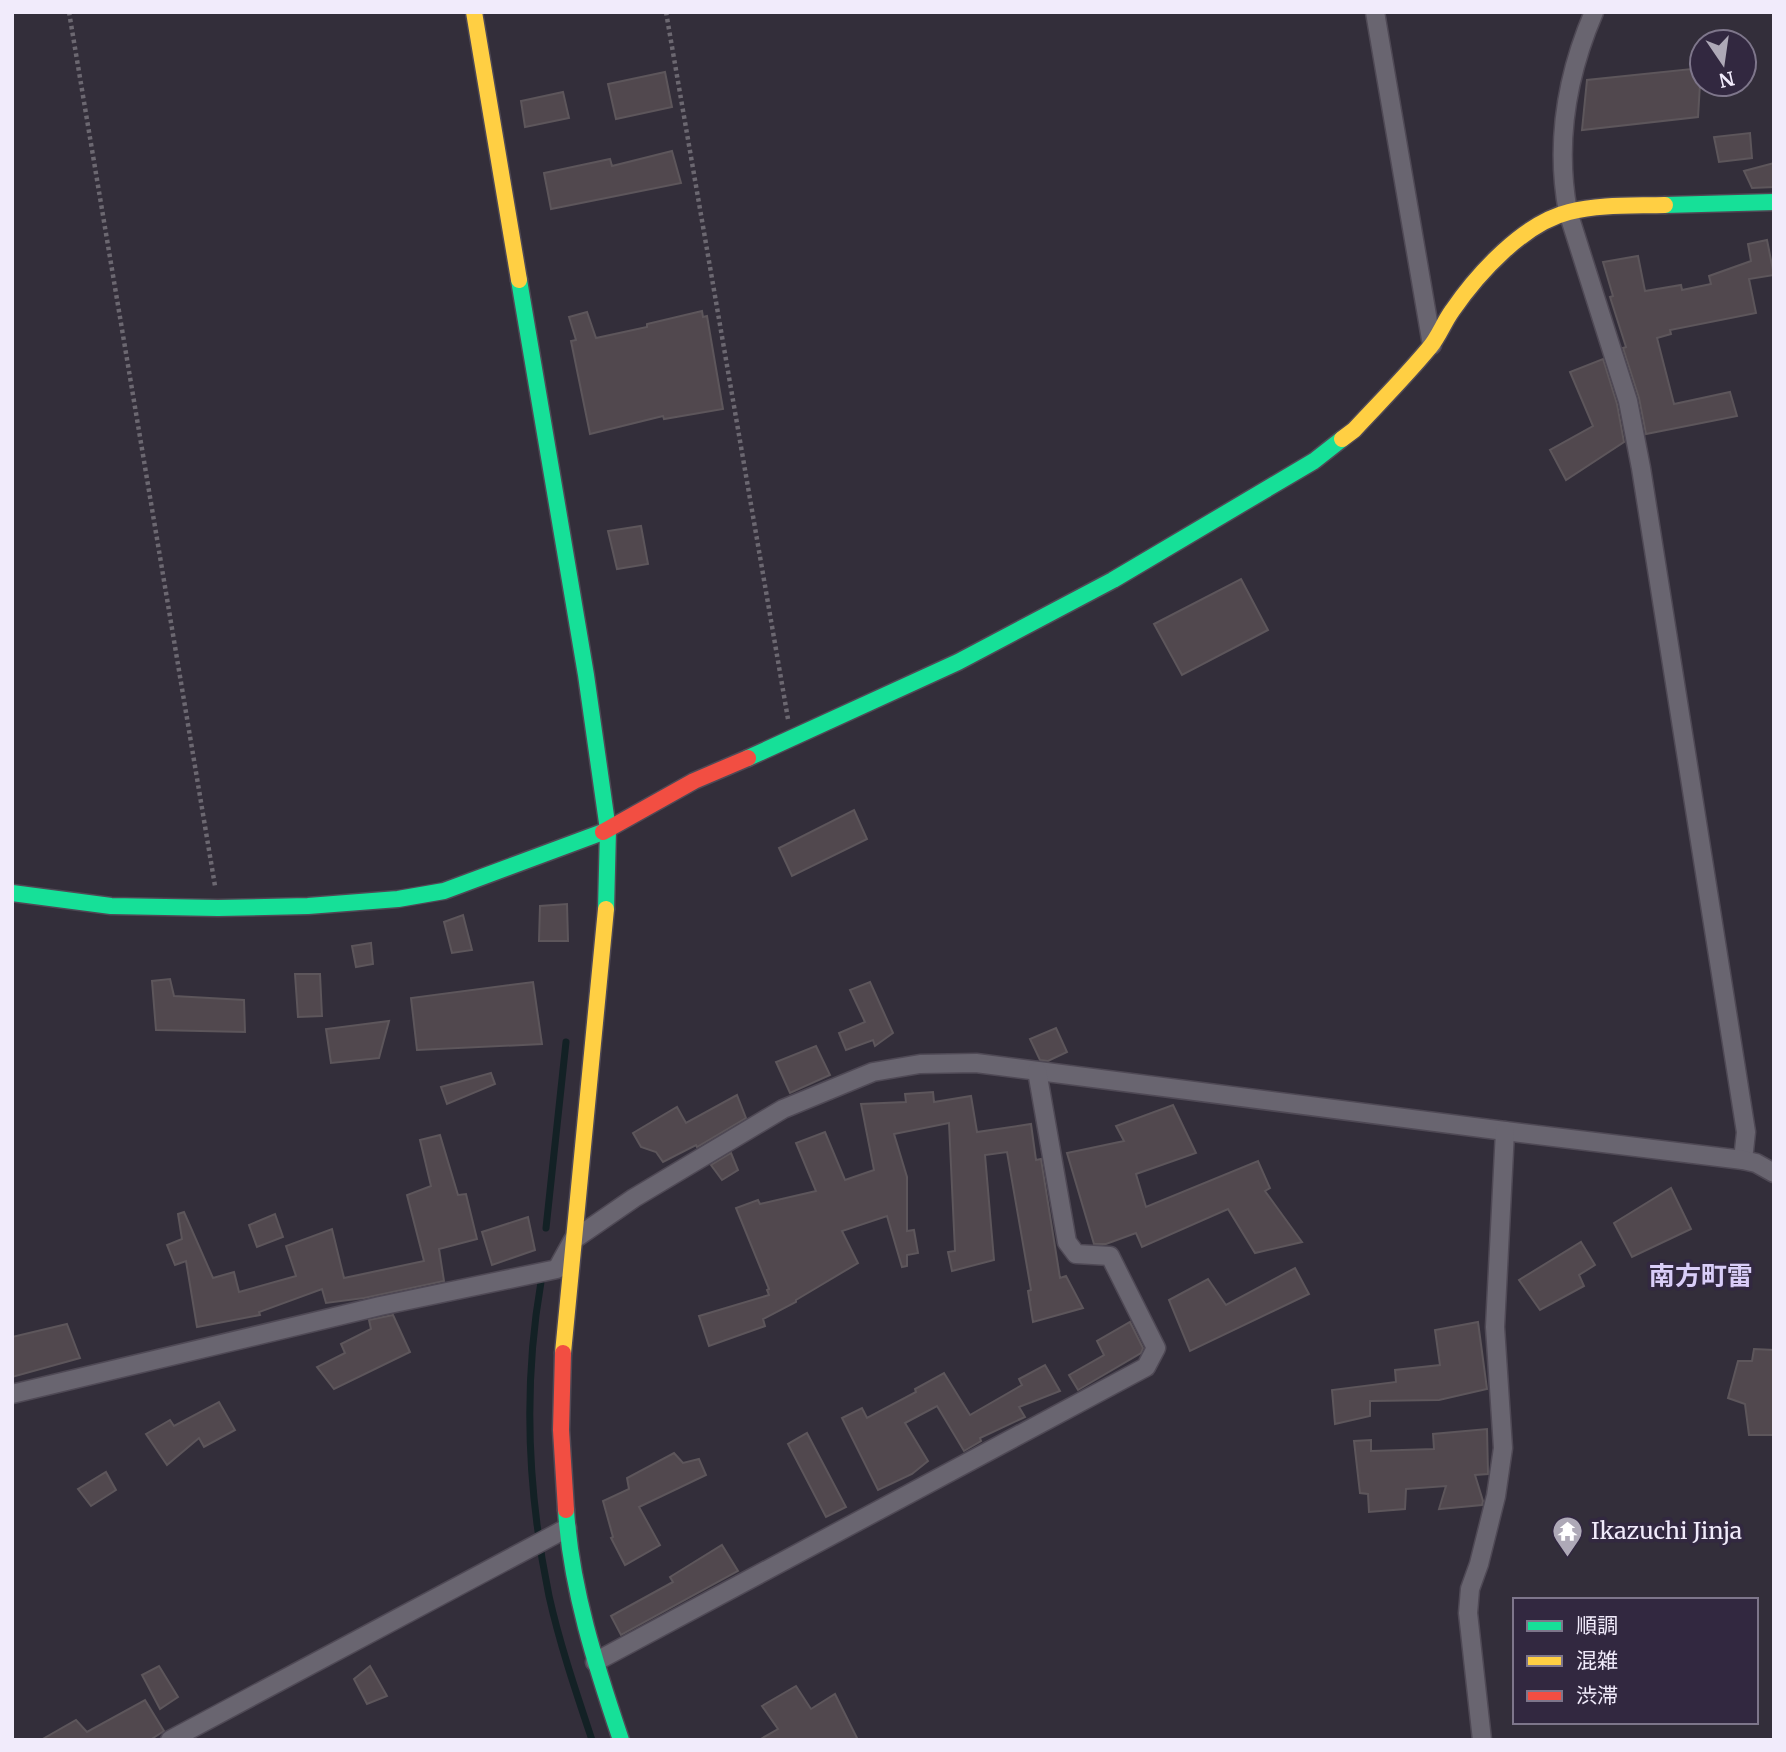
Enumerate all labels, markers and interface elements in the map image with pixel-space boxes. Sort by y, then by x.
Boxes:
north arrow [1688,28,1758,98]
text: N [1717,66,1737,93]
district label: 南方町雷 [1649,1259,1753,1292]
temple icon: Ikazuchi Jinja [1551,1514,1585,1558]
place label: Ikazuchi Jinja [1591,1516,1742,1545]
legend [1513,1598,1758,1724]
text: 順調 [1576,1612,1618,1639]
text: 混雑 [1576,1647,1618,1674]
text: 渋滞 [1576,1682,1618,1709]

